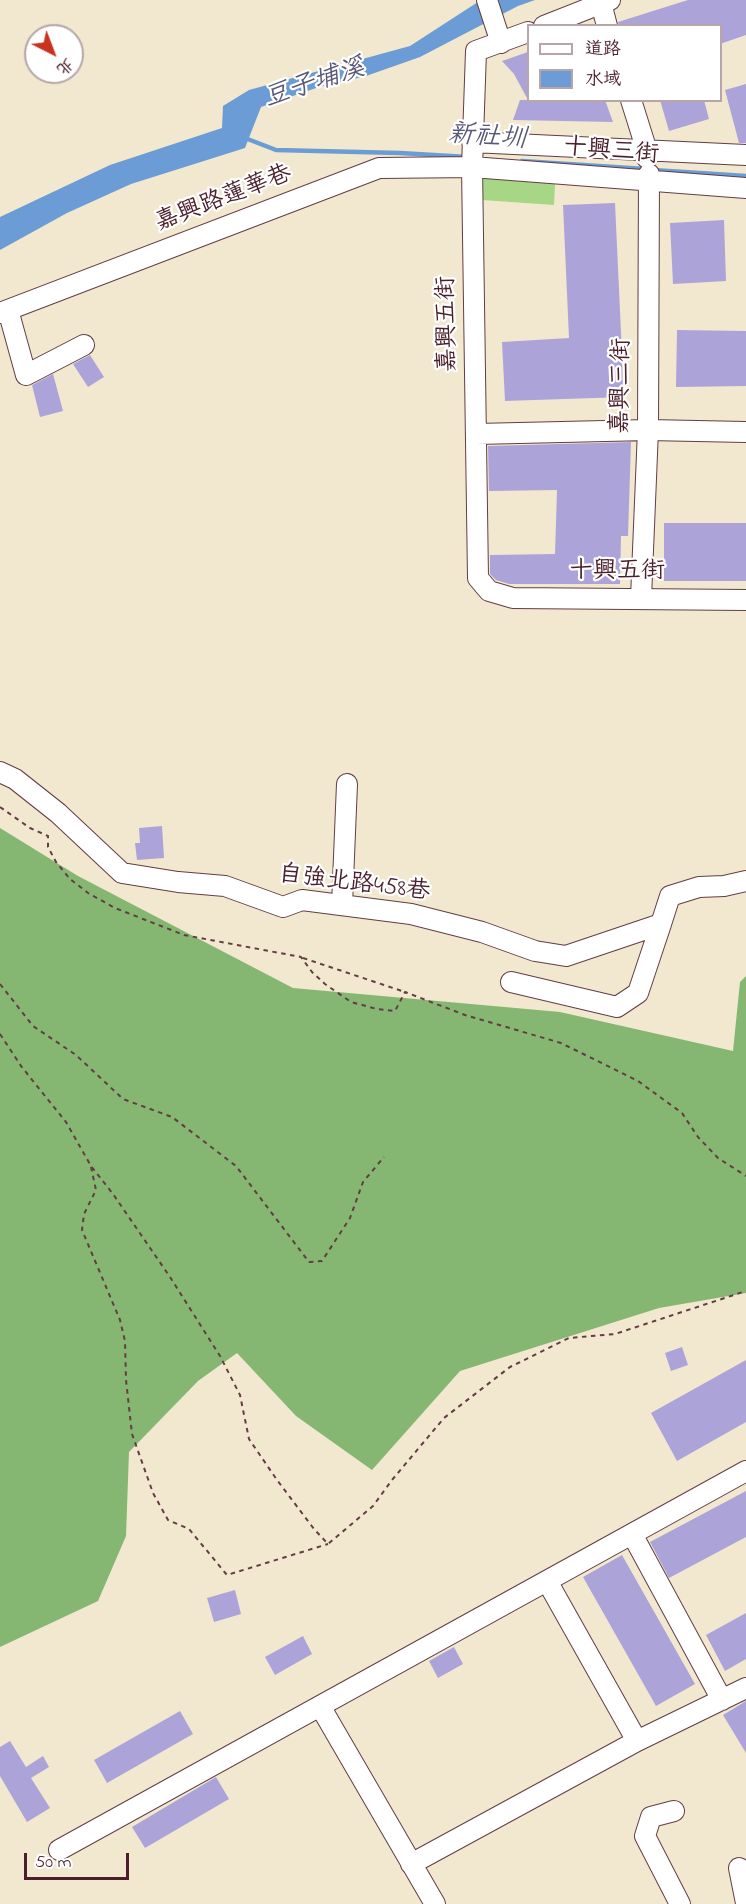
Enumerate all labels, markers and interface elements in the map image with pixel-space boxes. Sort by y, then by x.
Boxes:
north arrow [24,24,84,84]
legend [527,24,722,102]
text: 道路 [585,37,621,63]
text: 北 [51,52,79,80]
water label: 豆子埔溪 [261,54,369,116]
text: 水域 [585,67,621,93]
water label: 新社圳 [447,121,527,157]
street label: 十興三街 [562,134,660,172]
street label: 嘉興路蓮華巷 [152,161,296,239]
street label: 嘉興五街 [434,276,464,372]
street label: 嘉興三街 [608,338,638,434]
street label: 十興五街 [569,559,665,587]
street label: 自強北路458巷 [277,861,431,909]
scale bar [27,1841,132,1879]
text: 50 m [35,1850,72,1876]

